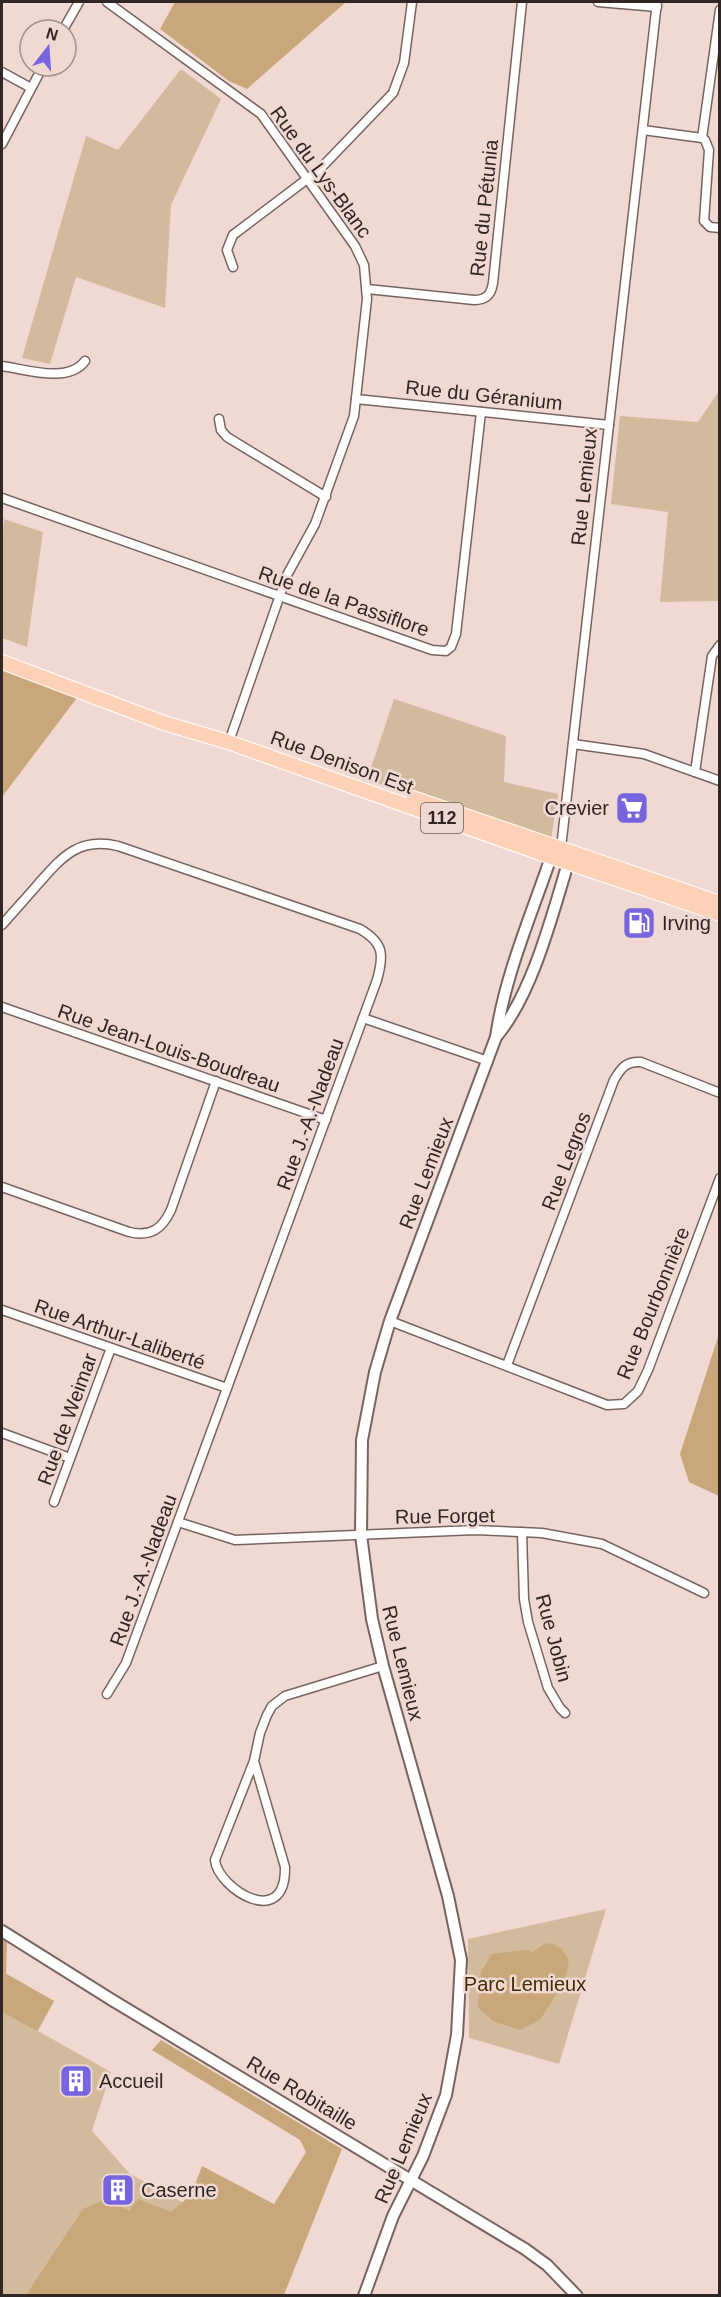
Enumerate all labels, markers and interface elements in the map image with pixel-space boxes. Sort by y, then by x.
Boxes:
north arrow [18,18,78,78]
text: N [44,24,60,44]
street label: Rue du Lys-Blanc [266,102,376,242]
street label: Rue du Pétunia [466,137,502,278]
street label: Rue du Géranium [404,376,564,414]
street label: Rue Lemieux [567,427,601,547]
street label: Rue de la Passiflore [256,561,432,641]
street label: Rue Denison Est [268,726,417,798]
supermarket icon: Crevier [614,790,650,826]
place label: Crevier [545,797,609,819]
road number: 112 [421,803,463,833]
fuel station icon: Irving [621,905,657,941]
place label: Irving [662,912,711,934]
street label: Rue Jean-Louis-Boudreau [55,1000,283,1096]
street label: Rue J.-A.-Nadeau [272,1035,348,1193]
street label: Rue Legros [537,1109,595,1213]
street label: Rue Lemieux [395,1114,457,1232]
street label: Rue Bourbonnière [612,1224,694,1382]
street label: Rue Arthur-Laliberté [32,1294,208,1374]
street label: Rue de Weimar [33,1350,101,1488]
street label: Rue J.-A.-Nadeau [105,1491,181,1649]
street label: Rue Forget [395,1504,496,1528]
street label: Rue Jobin [532,1592,576,1684]
street label: Rue Lemieux [378,1603,428,1723]
park label: Parc Lemieux [464,1973,586,1995]
street label: Rue Robitaille [243,2052,361,2134]
building icon: Accueil [58,2063,94,2099]
place label: Accueil [99,2070,163,2092]
street label: Rue Lemieux [370,2089,436,2207]
building icon: Caserne [100,2172,136,2208]
place label: Caserne [141,2179,217,2201]

